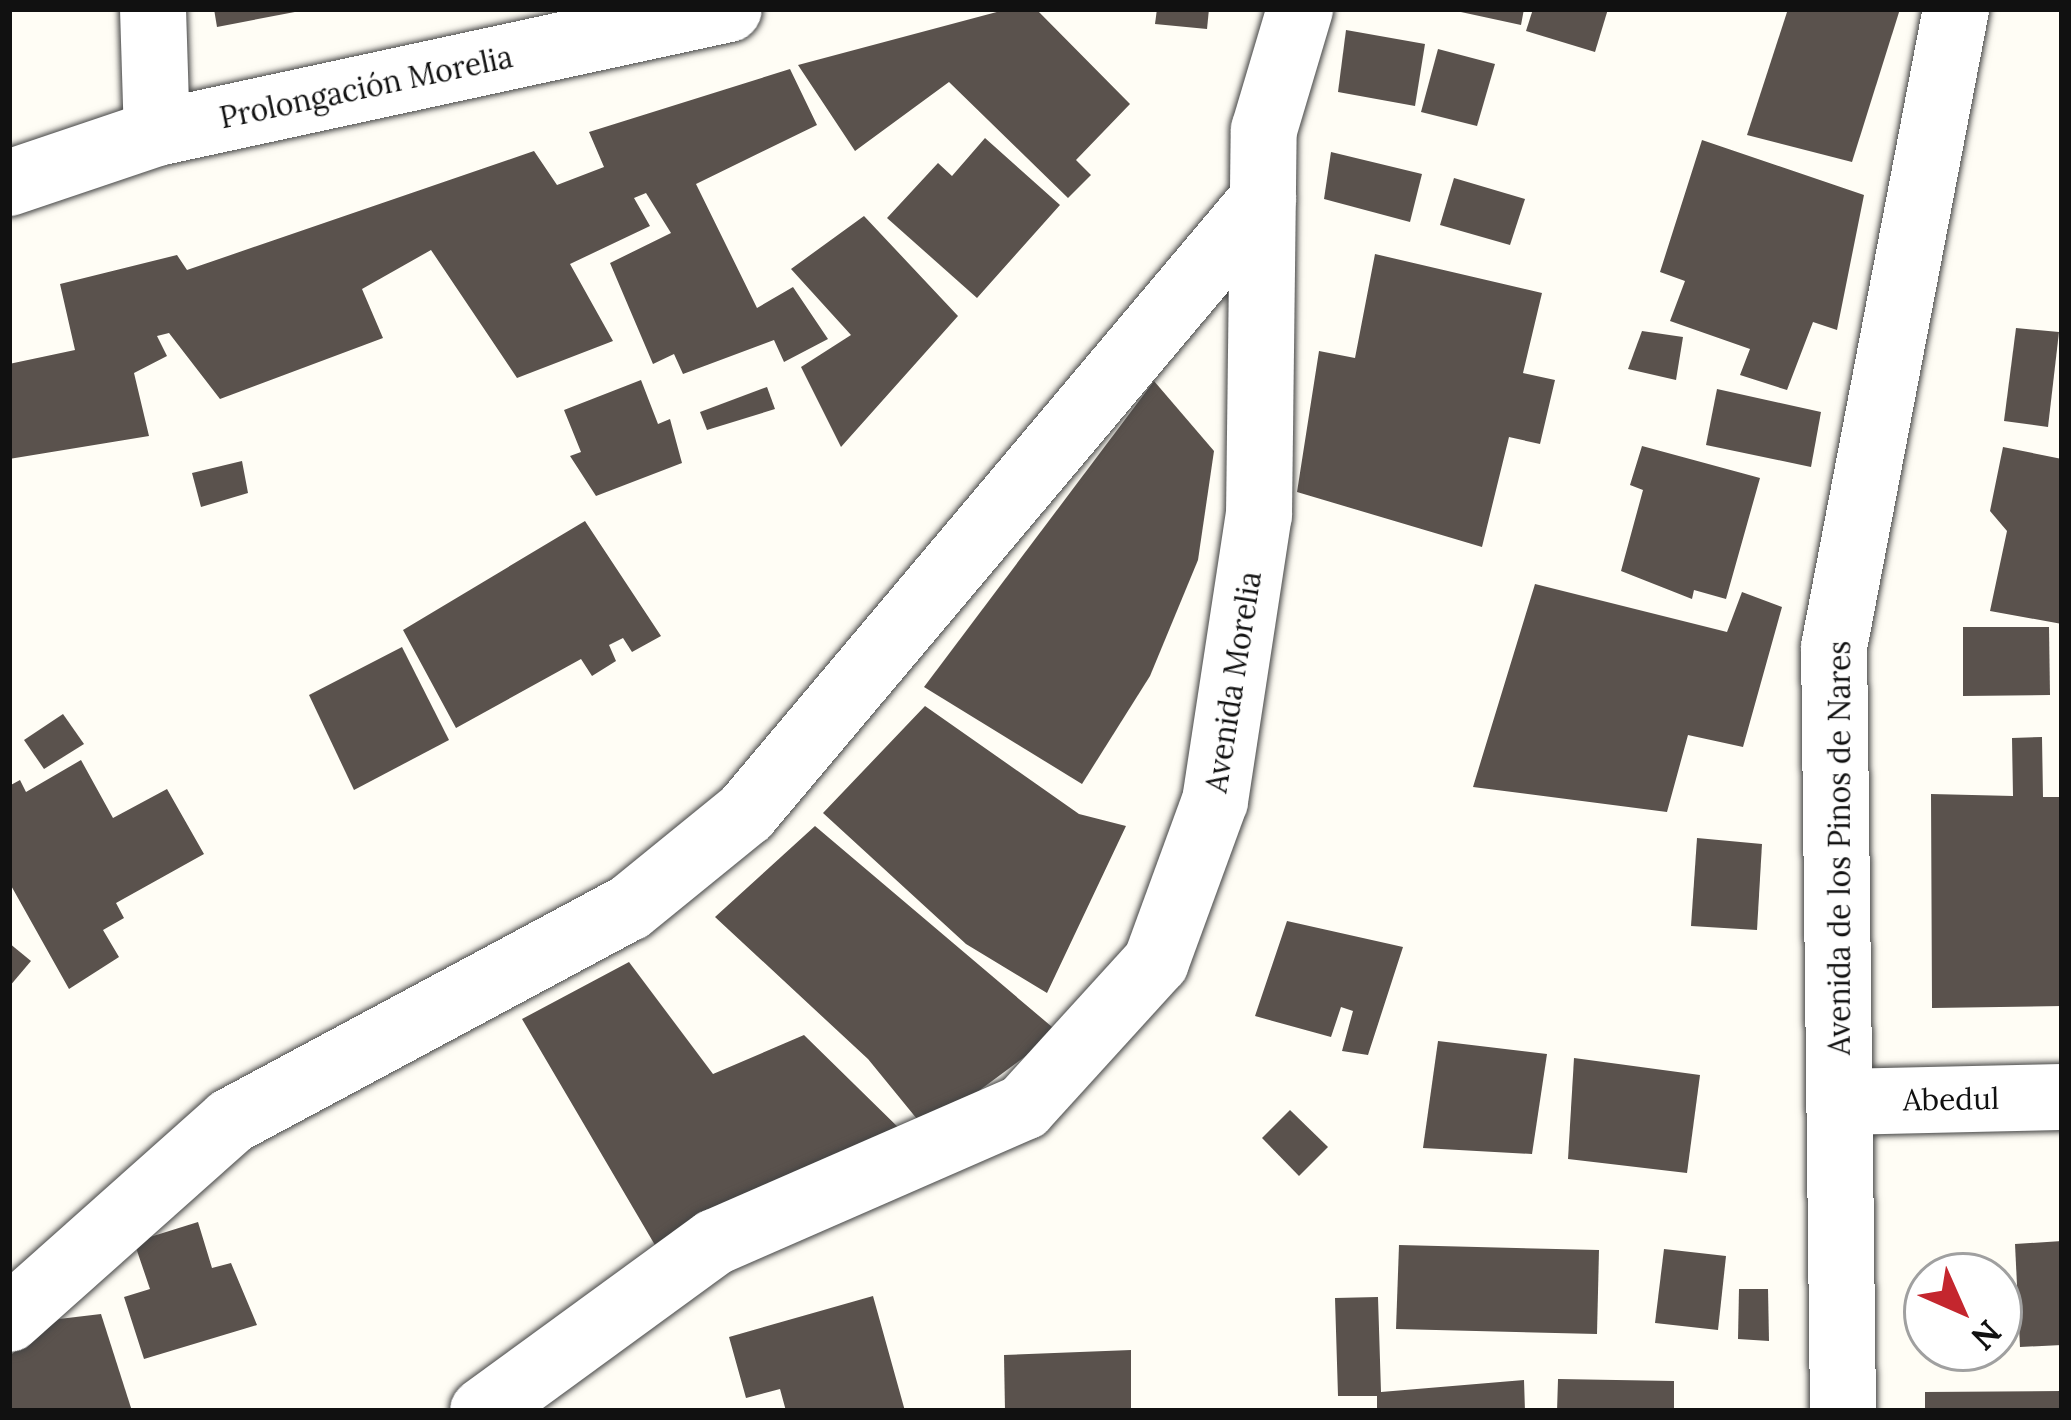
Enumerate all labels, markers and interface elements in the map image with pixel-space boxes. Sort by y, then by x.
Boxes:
street label: Prolongación Morelia [216,38,516,136]
street label: Avenida Morelia [1198,569,1268,795]
street label: Avenida de los Pinos de Nares [1821,641,1857,1055]
street label: Abedul [1903,1080,1999,1118]
north arrow [1903,1252,2023,1372]
text: N [1962,1311,2010,1359]

